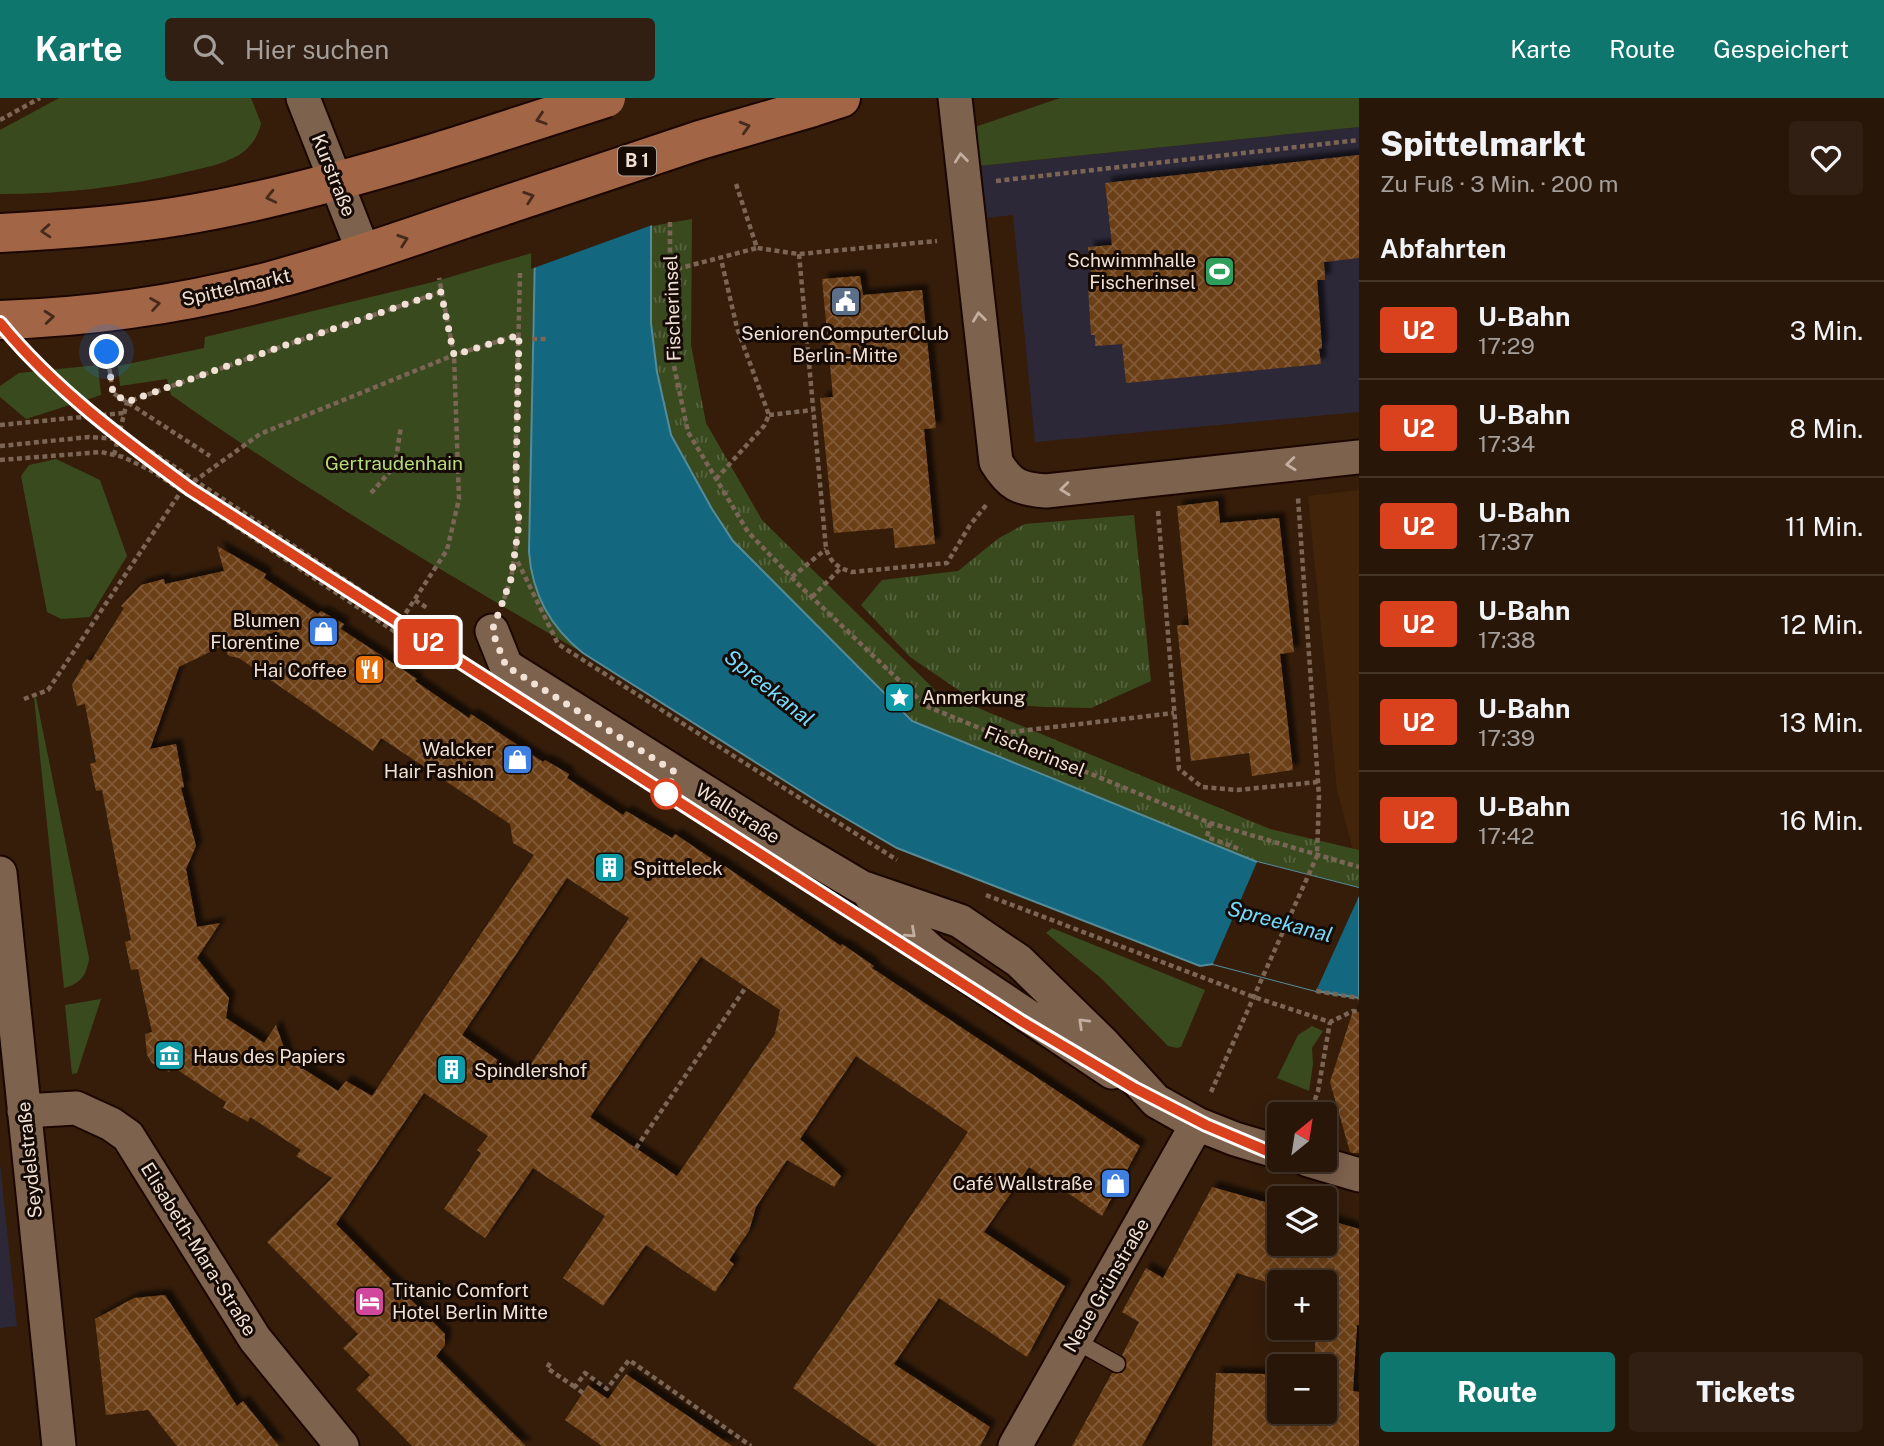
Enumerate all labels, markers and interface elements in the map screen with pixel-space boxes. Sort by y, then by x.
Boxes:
search box [165,18,655,81]
text: Karte [35,30,123,68]
icon: search [189,30,227,68]
text: Hier suchen [245,34,389,65]
text: Karte [1510,35,1571,63]
text: Route [1609,35,1675,63]
text: Gespeichert [1713,35,1849,63]
one-way arrow [535,111,548,125]
one-way arrow [739,120,751,135]
button: heart [1789,121,1863,195]
text: Spittelmarkt [1380,125,1586,163]
street label: Kurstraße [307,130,361,220]
road number: B 1 [618,146,656,176]
one-way arrow [954,153,969,164]
text: Zu Fuß · 3 Min. · 200 m [1380,170,1618,197]
one-way arrow [265,188,277,203]
one-way arrow [523,191,535,205]
one-way arrow [40,223,51,238]
text: Abfahrten [1380,233,1506,264]
one-way arrow [397,234,409,248]
place label: Schwimmhalle Fischerinsel [1067,249,1196,293]
street label: Fischerinsel [659,254,685,362]
sports icon: Schwimmhalle Fischerinsel [1202,254,1236,288]
street label: Spittelmarkt [180,264,292,310]
public building icon: SeniorenComputerClub Berlin-Mitte [828,285,862,319]
one-way arrow [149,297,161,312]
text: U-Bahn [1478,301,1570,332]
one-way arrow [44,310,55,325]
one-way arrow [971,312,986,323]
text: 3 Min. [1790,315,1863,346]
text: U2 [1402,316,1435,344]
place label: SeniorenComputerClub Berlin-Mitte [741,322,949,366]
text: 17:29 [1478,332,1535,359]
your location [89,334,124,369]
text: U-Bahn [1478,399,1570,430]
text: 8 Min. [1789,413,1863,444]
text: U2 [1402,414,1435,442]
text: 17:34 [1478,430,1535,457]
park label: Gertraudenhain [325,452,463,474]
one-way arrow [1285,456,1296,471]
one-way arrow [1059,481,1070,496]
text: U-Bahn [1478,497,1570,528]
text: 11 Min. [1785,511,1863,542]
text: U2 [1402,512,1435,540]
text: 17:37 [1478,528,1534,555]
text: U-Bahn [1478,595,1570,626]
place label: Blumen Florentine [210,609,300,653]
text: 12 Min. [1780,609,1863,640]
text: U2 [1402,610,1435,638]
shop icon: Blumen Florentine [306,614,340,648]
line badge: U2 [396,619,460,665]
text: 17:38 [1478,626,1536,653]
text: U2 [412,628,444,656]
water label: Spreekanal [720,644,819,731]
restaurant icon: Hai Coffee [353,653,387,687]
place label: Hai Coffee [253,659,347,681]
place icon: Anmerkung [882,680,916,714]
place label: Anmerkung [922,686,1026,708]
text: U-Bahn [1478,693,1570,724]
text: 13 Min. [1779,707,1863,738]
text: U2 [1402,708,1435,736]
street label: Fischerinsel [981,721,1089,781]
text: 17:39 [1478,724,1535,751]
place label: Walcker Hair Fashion [384,738,494,782]
shop icon: Walcker Hair Fashion [500,743,534,777]
street label: Wallstraße [692,778,784,848]
unlabelled marker [651,779,681,809]
text: U-Bahn [1478,791,1570,822]
text: 16 Min. [1779,805,1863,836]
text: U2 [1402,806,1435,834]
text: 17:42 [1478,822,1534,849]
building icon: Spitteleck [593,851,627,885]
place label: Spitteleck [633,857,723,879]
water label: Spreekanal [1225,895,1335,948]
one-way arrow [903,925,916,937]
one-way arrow [1078,1019,1091,1032]
museum icon: Haus des Papiers [153,1039,187,1073]
place label: Haus des Papiers [193,1045,345,1067]
building icon: Spindlershof [434,1053,468,1087]
place label: Spindlershof [474,1059,587,1081]
street label: Seydelstraße [12,1101,46,1219]
north arrow [1267,1102,1337,1172]
map controls [1267,1102,1337,1424]
street label: Elisabeth-Mara-Straße [137,1158,261,1340]
shop icon: Café Wallstraße [1099,1166,1133,1200]
place label: Café Wallstraße [953,1172,1093,1194]
button: layers [1267,1186,1337,1256]
street label: Neue Grünstraße [1059,1214,1153,1356]
button: + [1267,1270,1337,1340]
place label: Titanic Comfort Hotel Berlin Mitte [392,1279,548,1323]
hotel icon: Titanic Comfort Hotel Berlin Mitte [352,1284,386,1318]
button: Route [1380,1352,1615,1432]
button: Tickets [1629,1352,1863,1432]
button: − [1267,1354,1337,1424]

